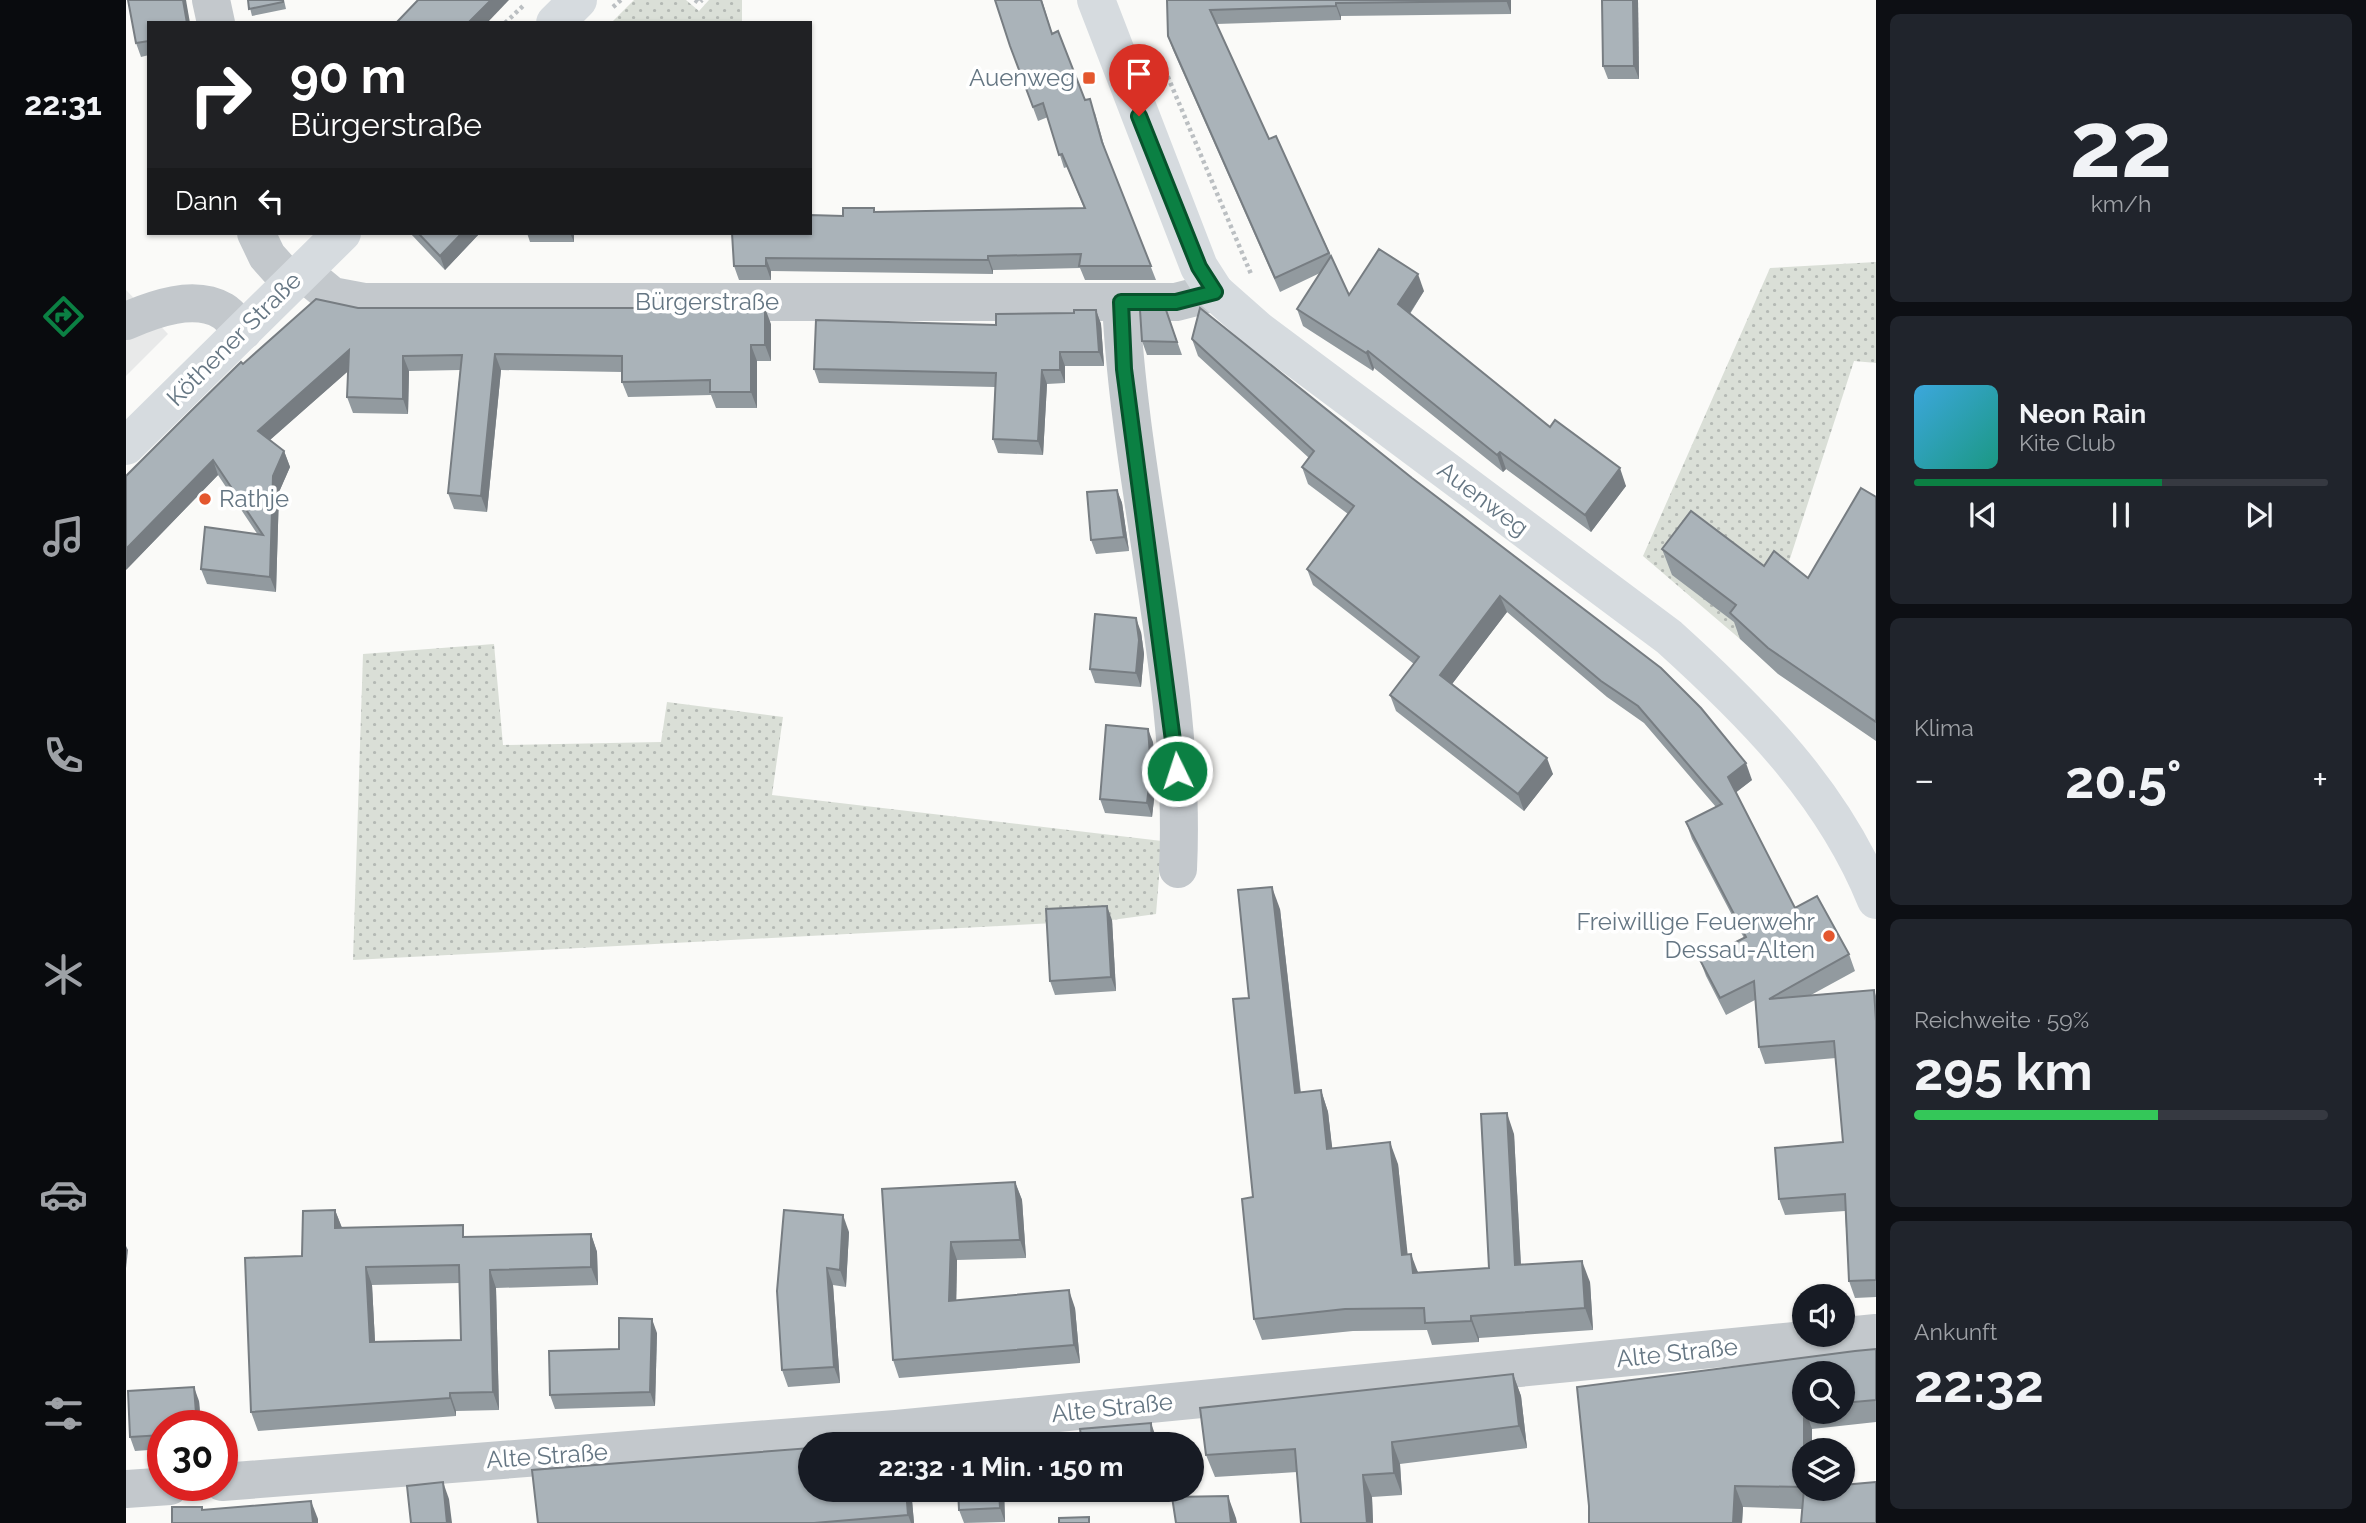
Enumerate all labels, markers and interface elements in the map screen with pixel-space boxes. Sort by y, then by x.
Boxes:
pin [1109,44,1169,116]
text: 90 m [290,47,406,104]
icon: right [175,49,266,140]
icon: arrive [1120,55,1158,93]
place label: Auenweg [969,63,1075,92]
marker: Auenweg [1081,70,1097,86]
text: 22:31 [24,85,102,122]
text: 22 [2070,91,2172,198]
text: Bürgerstraße [290,106,482,143]
icon: left [252,182,290,220]
text: Dann [175,186,238,216]
text: km/h [2091,190,2151,217]
street label: Köthener Straße [160,265,307,412]
street label: Bürgerstraße [635,287,779,316]
icon: directions [39,292,88,341]
text: Neon Rain [2019,399,2146,429]
text: Kite Club [2019,429,2116,456]
street label: Auenweg [1432,455,1534,542]
place label: Rathje [219,484,289,513]
marker: Rathje [197,491,213,507]
icon: previous [1964,496,2002,534]
icon: pause [2102,496,2140,534]
icon: next [2240,496,2278,534]
icon: music [39,512,88,561]
text: Klima [1914,714,1974,741]
icon: phone [39,731,88,780]
position arrow [1140,734,1214,808]
text: 20.5° [2065,749,2182,810]
text: − [1914,757,1934,802]
text: + [2312,757,2328,802]
place label: Freiwillige Feuerwehr Dessau-Alten [1577,907,1816,964]
marker: Freiwillige Feuerwehr Dessau-Alten [1821,928,1837,944]
icon: climate [39,950,88,999]
text: Reichweite · 59% [1914,1006,2089,1033]
text: 295 km [1914,1041,2093,1102]
icon: car [39,1170,88,1219]
map controls [1792,1284,1855,1501]
button: sound [1792,1284,1855,1347]
text: Ankunft [1914,1318,1997,1345]
street label: Alte Straße [1615,1332,1739,1373]
text: 22:32 [1914,1353,2044,1414]
button: search [1792,1361,1855,1424]
street label: Alte Straße [1050,1387,1174,1428]
icon: filters [39,1389,88,1438]
speed limit sign: 30 [147,1410,238,1501]
street label: Alte Straße [485,1437,609,1474]
button: layers [1792,1438,1855,1501]
text: 22:32 · 1 Min. · 150 m [879,1452,1124,1482]

